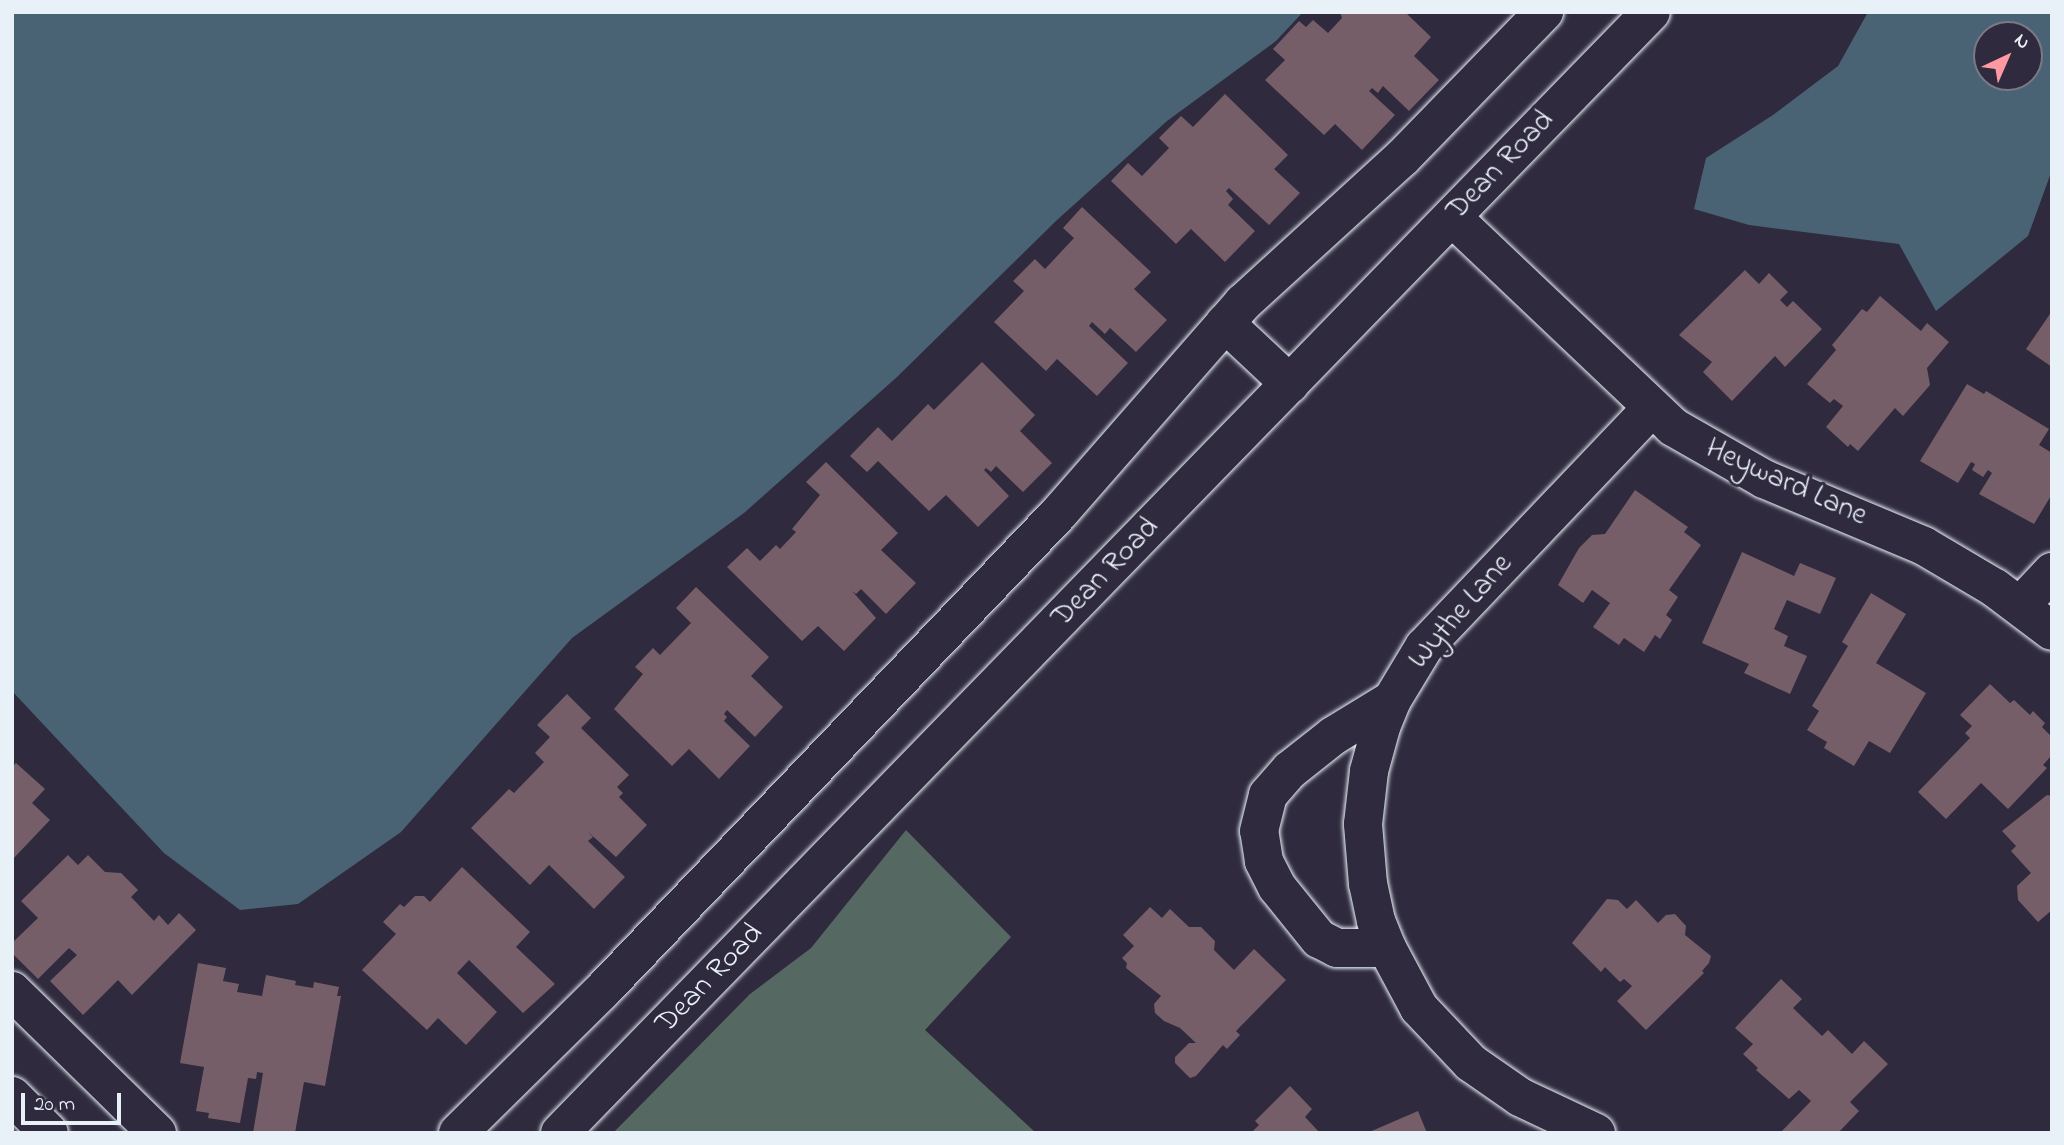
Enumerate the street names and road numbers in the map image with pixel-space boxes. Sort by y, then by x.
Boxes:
street label: Dean Road [1440,103,1562,229]
street label: Heyward Lane [1700,431,1872,535]
street label: Dean Road [1045,510,1167,636]
street label: Wythe Lane [1401,547,1521,677]
street label: Dean Road [649,916,771,1042]

